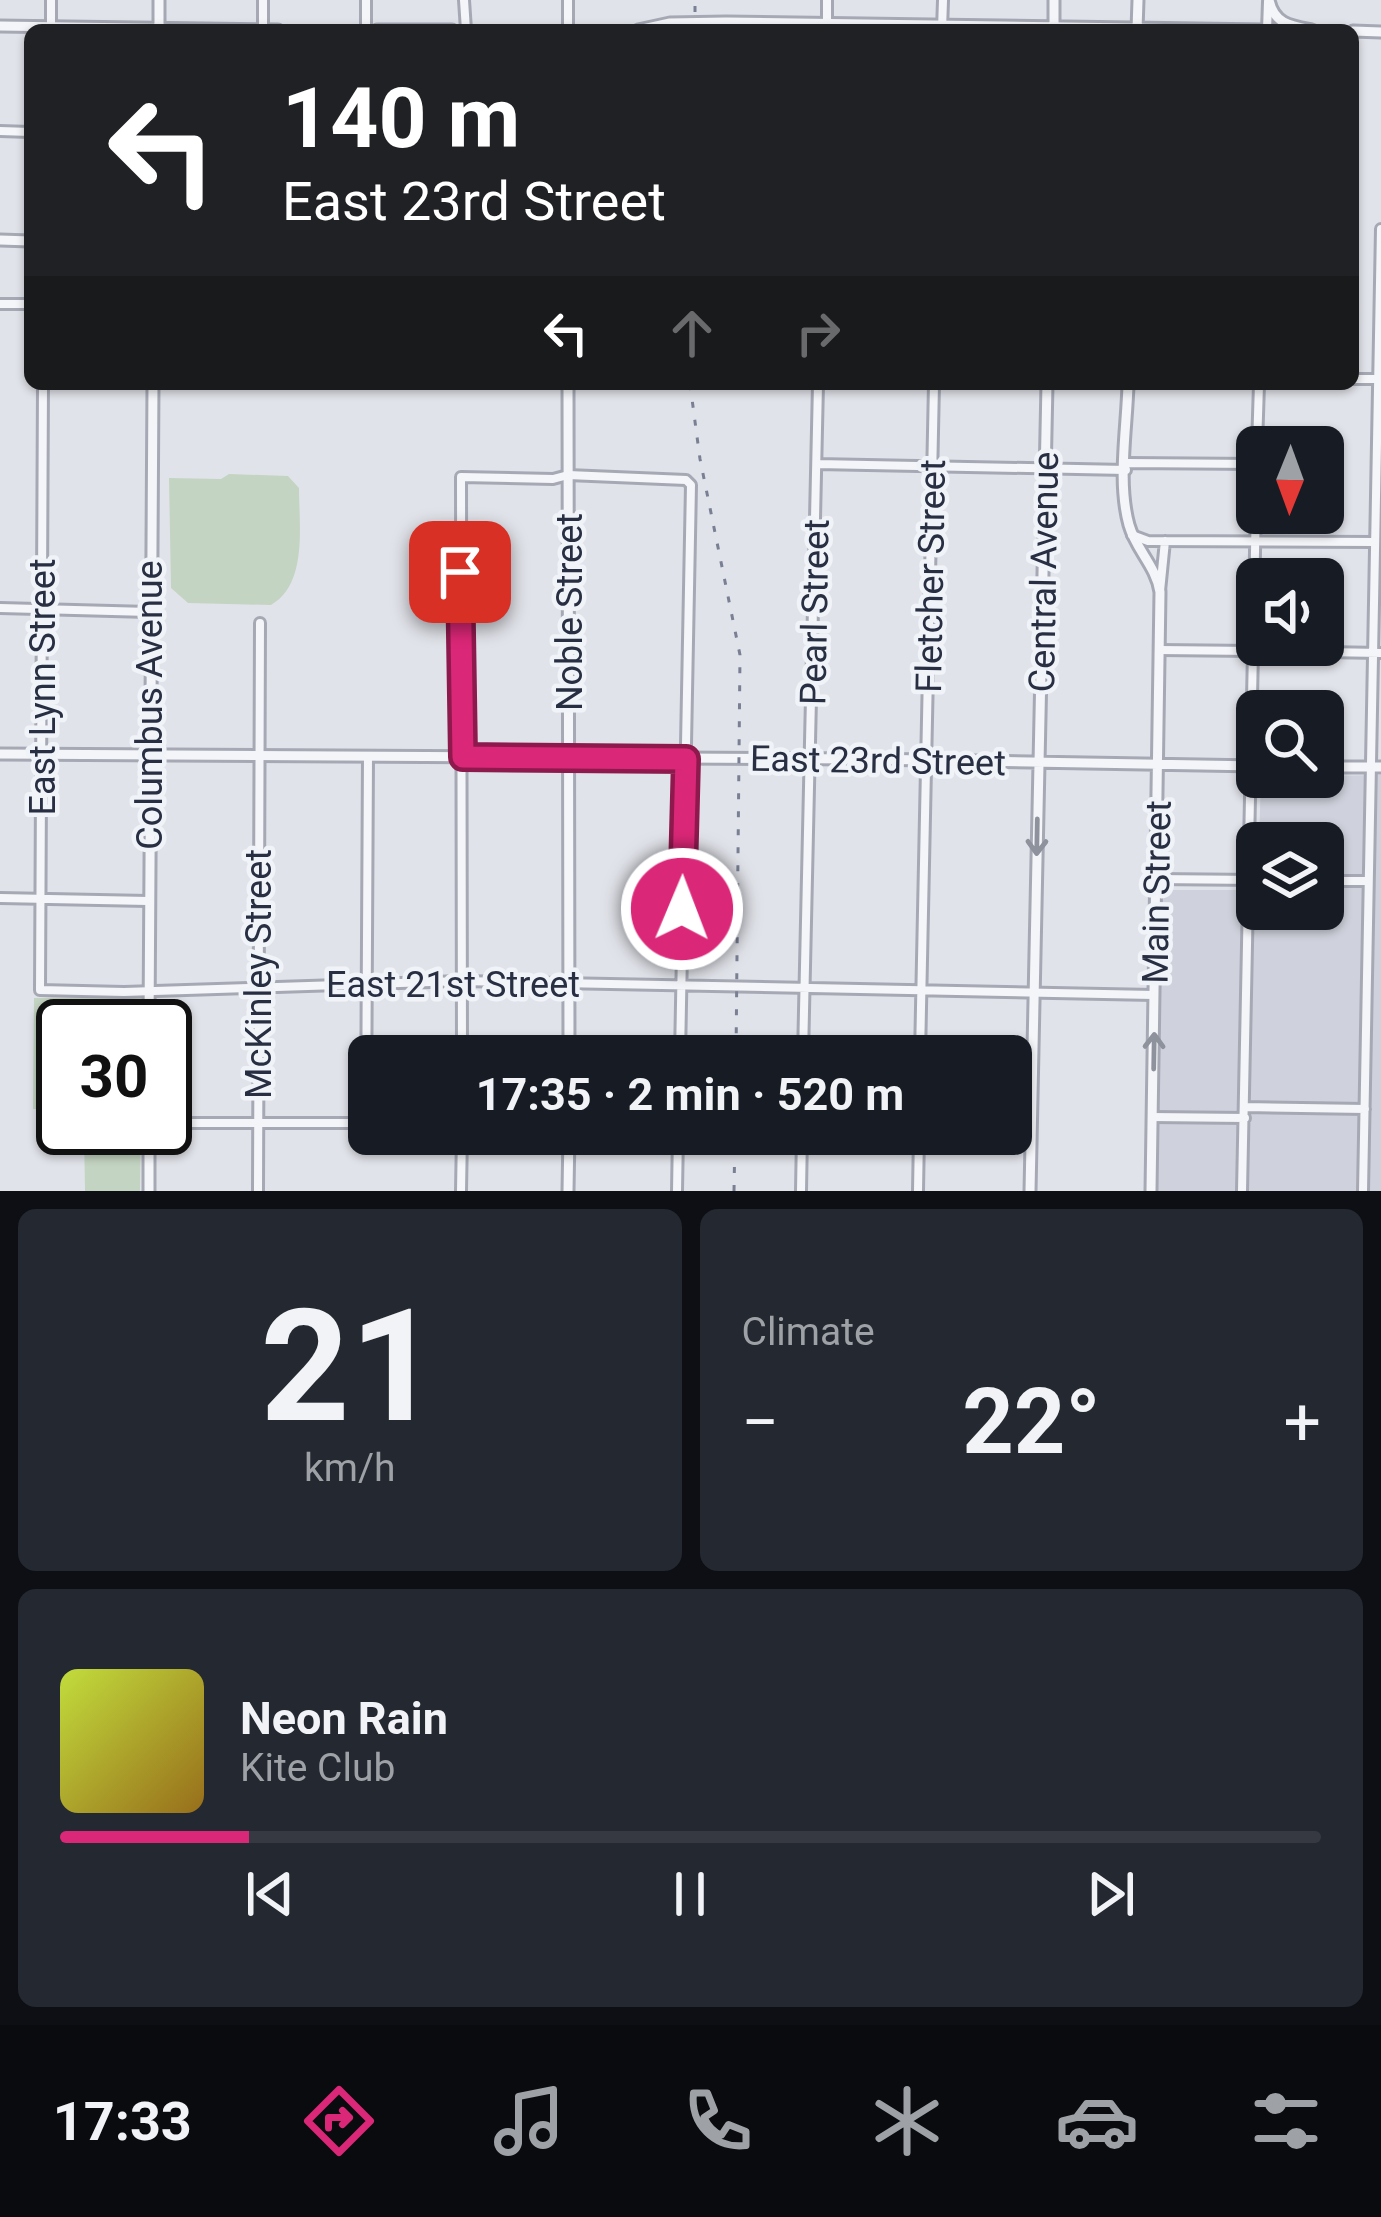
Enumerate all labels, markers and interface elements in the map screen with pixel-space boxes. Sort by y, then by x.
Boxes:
text: 140 m [282,69,520,168]
icon: left [84,72,240,228]
text: East 23rd Street [282,170,666,233]
icon: left [533,300,599,366]
icon: ahead [659,300,725,366]
icon: right [785,300,851,366]
north arrow [1236,426,1344,534]
map controls [1236,426,1344,930]
street label: Central Avenue [1021,451,1067,693]
street label: Fletcher Street [908,459,954,693]
street label: Noble Street [549,513,591,711]
street label: Pearl Street [792,519,838,705]
pin [409,521,511,623]
icon: arrive [427,539,493,605]
street label: East Lynn Street [22,558,64,816]
button: sound [1236,558,1344,666]
street label: Columbus Avenue [129,560,171,850]
button: search [1236,690,1344,798]
street label: East 23rd Street [750,738,1006,784]
street label: Main Street [1134,800,1180,984]
one-way arrow [1025,817,1048,856]
button: layers [1236,822,1344,930]
position arrow [619,846,745,972]
street label: McKinley Street [238,849,280,1099]
street label: East 21st Street [326,964,580,1006]
speed limit sign: 30 [36,999,192,1155]
one-way arrow [1142,1032,1165,1071]
text: 17:35 · 2 min · 520 m [476,1068,904,1121]
text: 21 [260,1275,439,1458]
text: Climate [742,1309,875,1355]
text: 22° [962,1370,1101,1475]
text: − [742,1384,779,1461]
text: + [1284,1384,1321,1461]
text: km/h [304,1445,396,1491]
text: Neon Rain [240,1692,448,1745]
text: Kite Club [240,1745,395,1791]
icon: previous [237,1861,303,1927]
icon: pause [657,1861,723,1927]
icon: next [1078,1861,1144,1927]
icon: directions [297,2079,381,2163]
icon: music [487,2079,571,2163]
icon: phone [676,2079,760,2163]
icon: climate [865,2079,949,2163]
icon: car [1055,2079,1139,2163]
icon: filters [1244,2079,1328,2163]
text: 17:33 [53,2090,192,2153]

